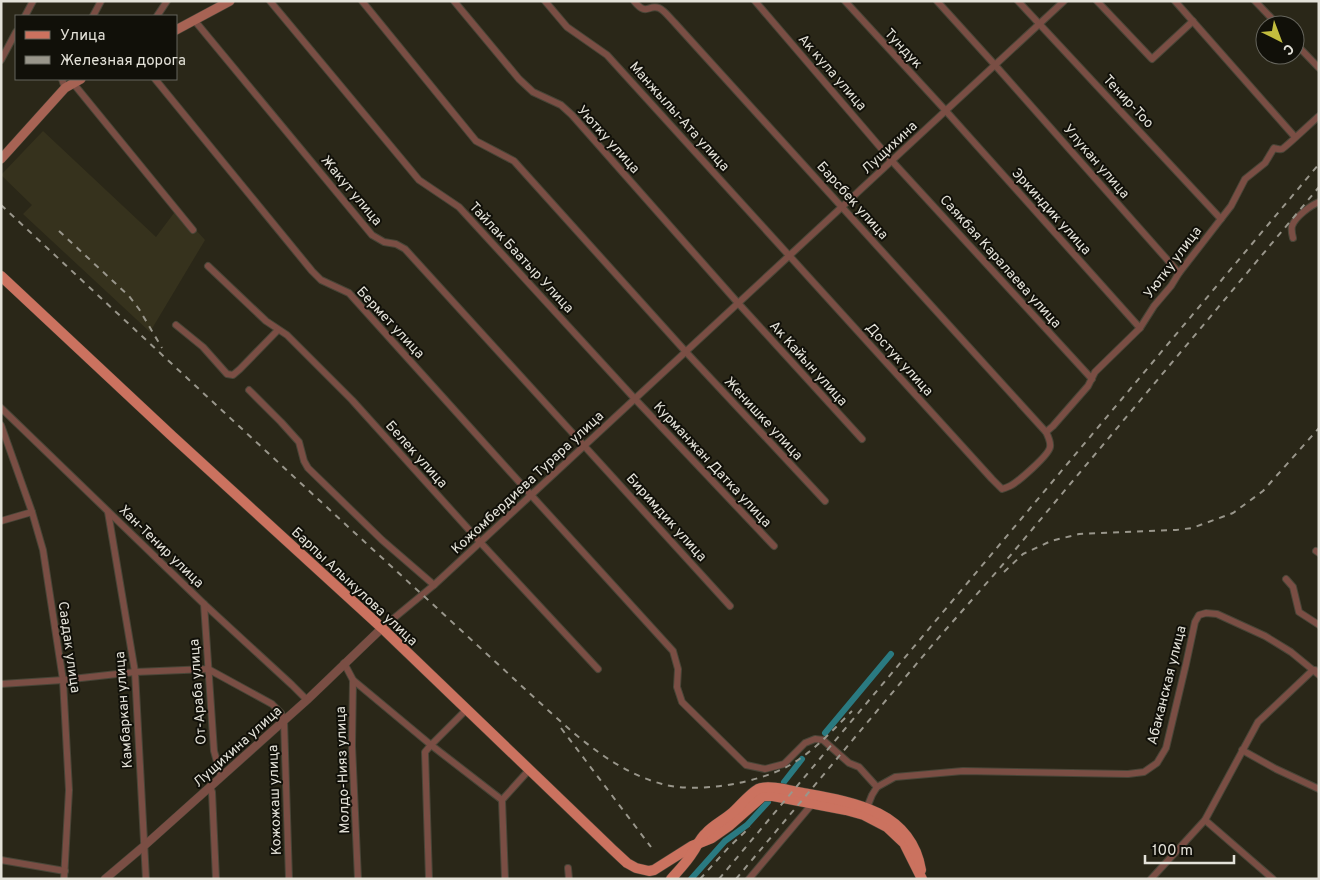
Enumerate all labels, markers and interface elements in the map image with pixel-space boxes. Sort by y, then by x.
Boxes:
legend [15,15,178,80]
north arrow [1255,15,1305,65]
street label: Тундук [880,26,926,72]
text: Улица [60,27,105,46]
street label: Ак кула улица [794,31,870,115]
text: С [1279,39,1297,58]
text: Железная дорога [60,52,186,71]
street label: Манжылы-Ата улица [625,59,732,175]
street label: Тенир-Тоо [1099,72,1157,132]
street label: Уютку улица [573,102,643,178]
street label: Лущихина [859,118,921,178]
street label: Улукан улица [1059,121,1133,203]
street label: Жакут улица [317,152,385,230]
street label: Барсбек улица [812,159,891,243]
street label: Эркиндик улица [1007,165,1094,259]
street label: Саякбая Каралаева улица [936,192,1064,332]
street label: Тайлак Баатыр Улица [465,199,577,317]
street label: Уютку улица [1141,223,1206,302]
street label: Бермет улица [352,284,427,362]
street label: Ак Кайын улица [765,318,851,410]
street label: Достук улица [862,320,936,400]
street label: Женишке улица [720,374,806,464]
street label: Курманжан Датка улица [649,399,774,531]
street label: Кожомбердиева Турара улица [448,408,608,558]
street label: Белек улица [381,418,451,492]
street label: Биримдик улица [622,470,710,566]
street label: Хан-Тенир улица [115,502,207,592]
street label: Барпы Алыкулова улица [287,524,421,650]
street label: Саадак улица [54,600,83,694]
street label: Абаканская улица [1144,624,1191,747]
street label: От-Араба улица [186,638,211,745]
street label: Камбаркан улица [112,651,137,769]
street label: Лущихина улица [190,703,286,791]
street label: Молдо-Нияз улица [333,706,354,834]
street label: Кожожаш улица [265,744,286,855]
scale bar [1145,832,1234,864]
text: 100 m [1152,842,1193,861]

